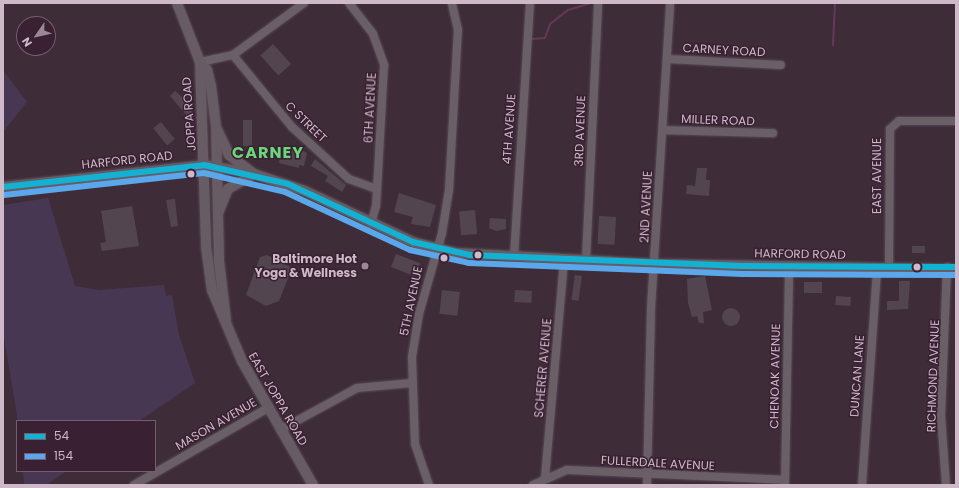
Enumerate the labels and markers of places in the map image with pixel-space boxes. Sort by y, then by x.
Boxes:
unlabelled marker [186,169,196,179]
unlabelled marker [473,250,483,260]
place label: Baltimore Hot Yoga & Wellness [254,252,357,280]
unlabelled marker [439,253,449,263]
marker: Baltimore Hot Yoga & Wellness [360,261,370,271]
unlabelled marker [912,262,922,272]

